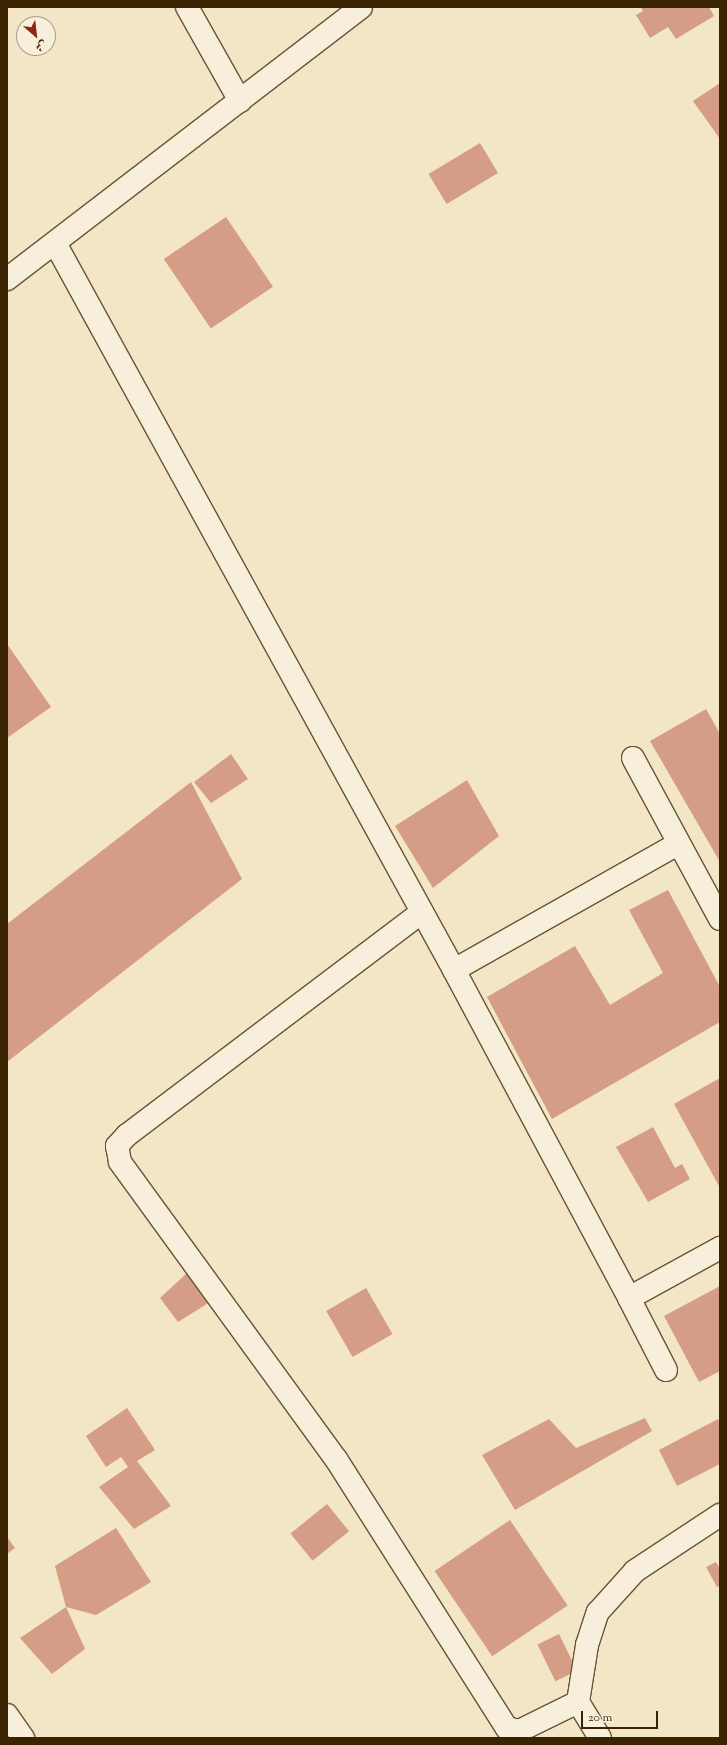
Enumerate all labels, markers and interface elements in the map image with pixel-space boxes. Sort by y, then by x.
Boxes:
north arrow [16,16,56,56]
text: ش [33,36,50,55]
scale bar [583,1703,660,1729]
text: 20 m [588,1709,612,1727]

